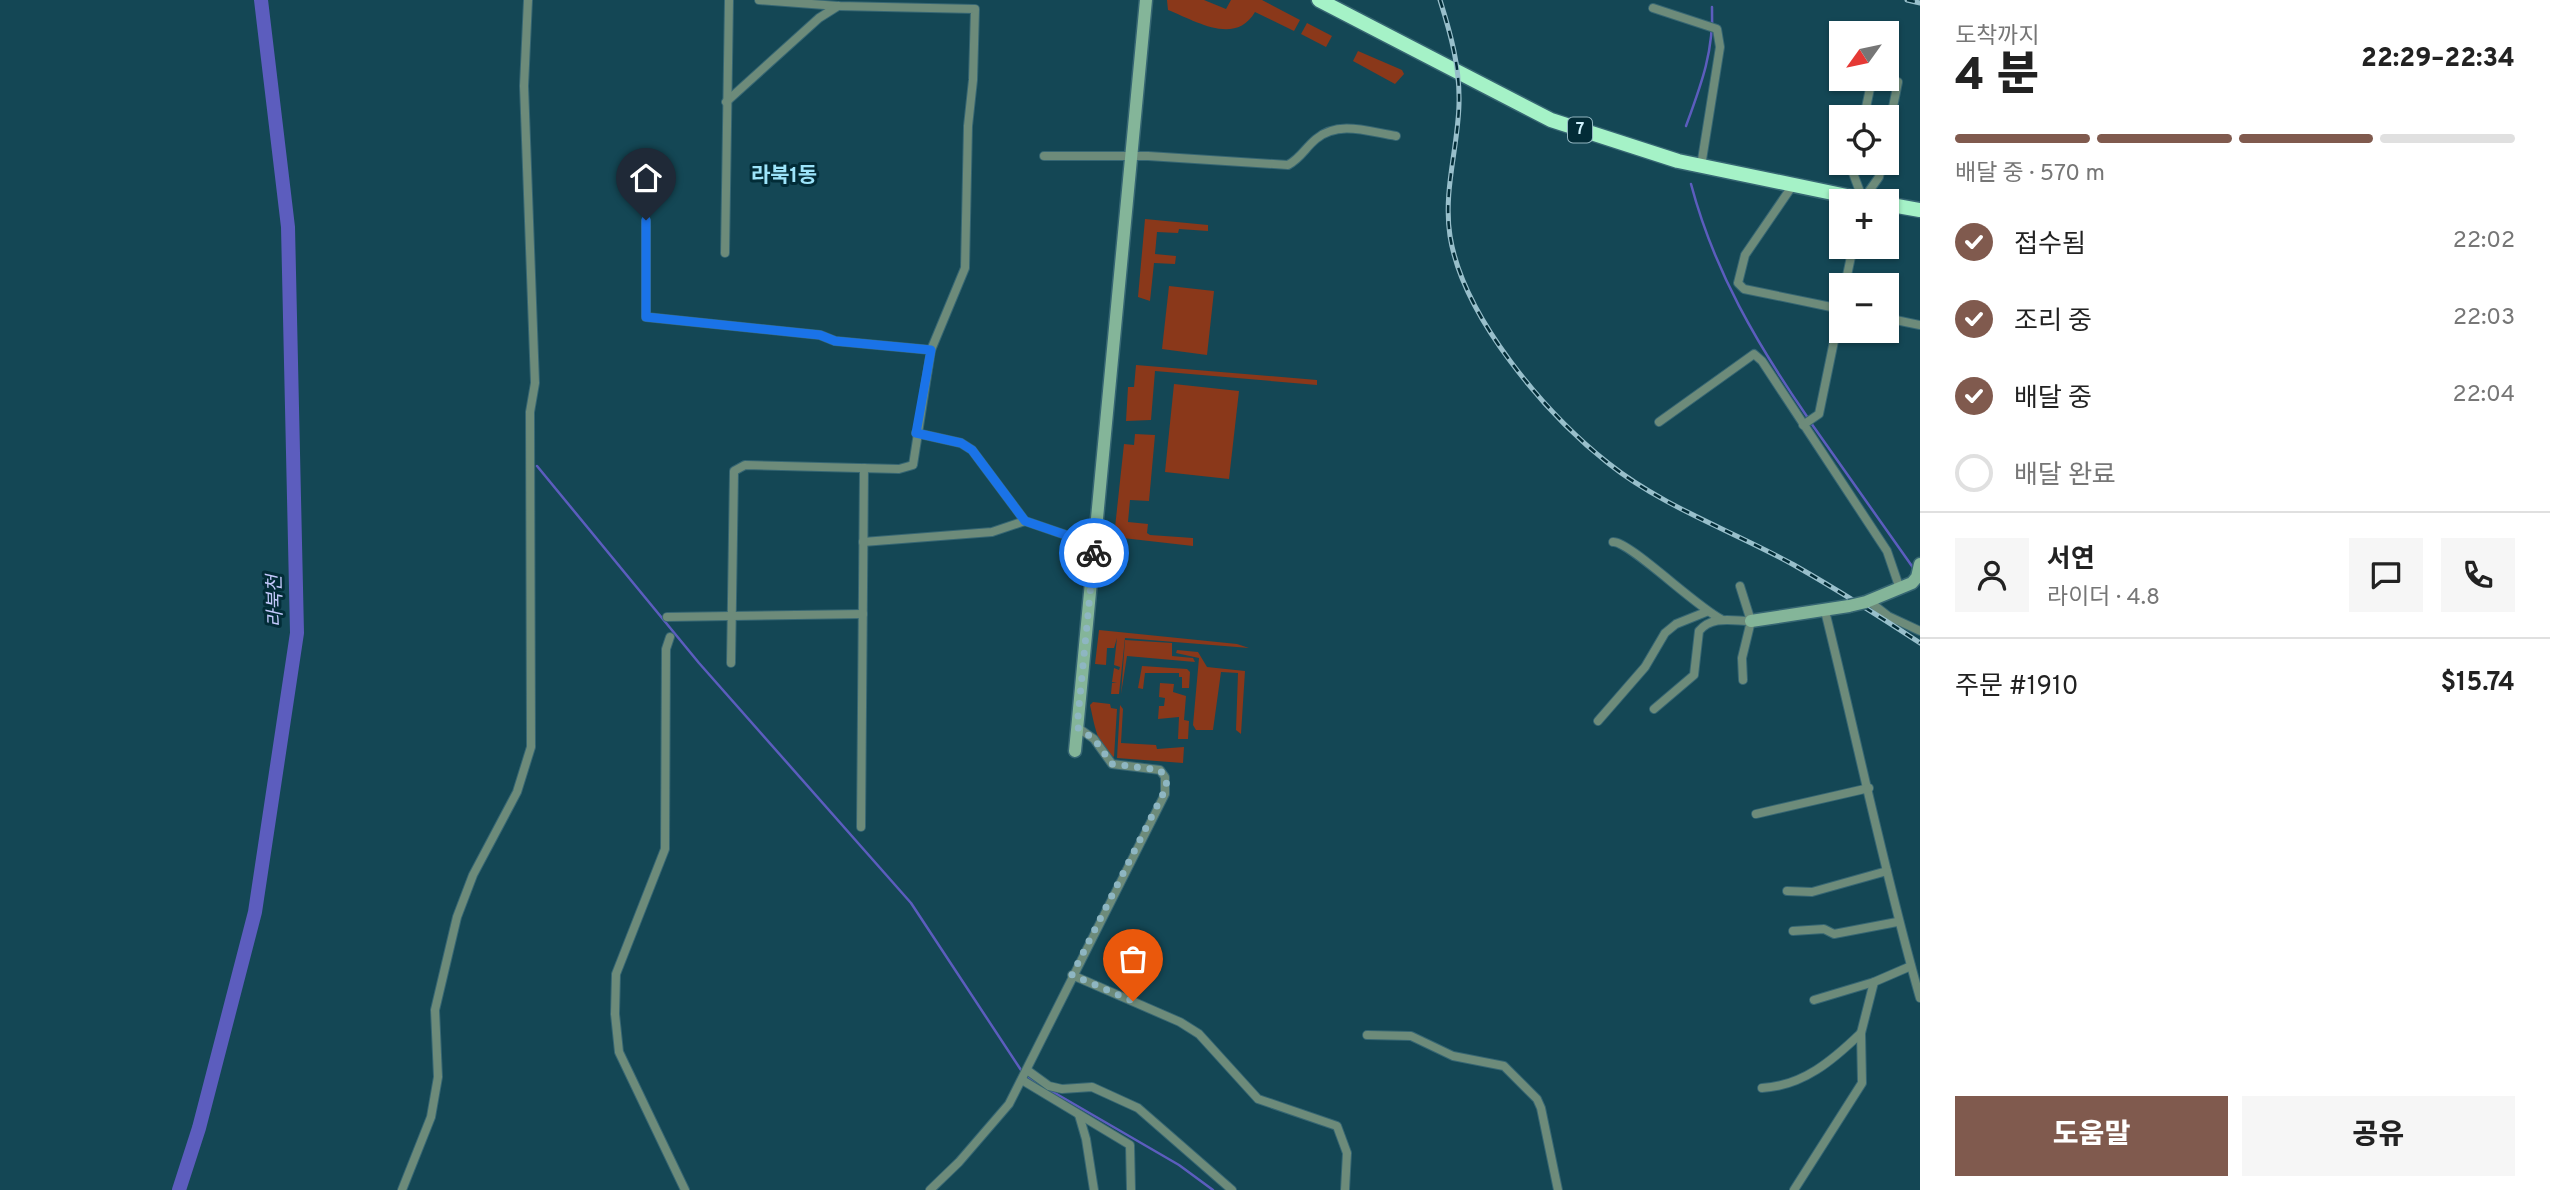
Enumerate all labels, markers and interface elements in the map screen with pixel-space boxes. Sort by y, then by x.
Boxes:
north arrow [1829,21,1899,91]
map controls [1829,21,1899,343]
text: 도착까지 [1955,23,2040,52]
text: 22:29–22:34 [2361,43,2515,76]
text: 4 분 [1955,48,2039,107]
button: locate [1829,105,1899,175]
road number: 7 [1568,118,1592,142]
pin [616,148,676,220]
icon: home [627,159,665,197]
text: 배달 중 · 570 m [1955,160,2105,189]
district label: 라북1동 [751,163,817,190]
button: + [1829,189,1899,259]
icon: check [1955,223,1993,261]
text: 22:02 [2453,227,2515,256]
text: 접수됨 [2014,229,2086,262]
button: − [1829,273,1899,343]
icon: check [1955,300,1993,338]
text: 22:03 [2453,304,2515,333]
text: 조리 중 [2014,306,2092,339]
icon: check [1955,377,1993,415]
text: 22:04 [2453,381,2515,410]
text: 배달 중 [2014,383,2092,416]
text: 배달 완료 [2014,460,2116,493]
courier [1059,518,1129,588]
icon: bike [1075,534,1113,572]
button: person [1955,538,2029,612]
button: chat [2349,538,2423,612]
button: phone [2441,538,2515,612]
text: 서연 [2047,544,2095,577]
water label: 라북천 [264,573,288,627]
text: 라이더 · 4.8 [2047,584,2160,613]
text: $15.74 [2440,667,2515,700]
text: 주문 #1910 [1955,671,2078,704]
pin [1103,929,1163,1001]
icon: bag [1114,940,1152,978]
button: 도움말 [1955,1096,2228,1176]
button: 공유 [2242,1096,2515,1176]

